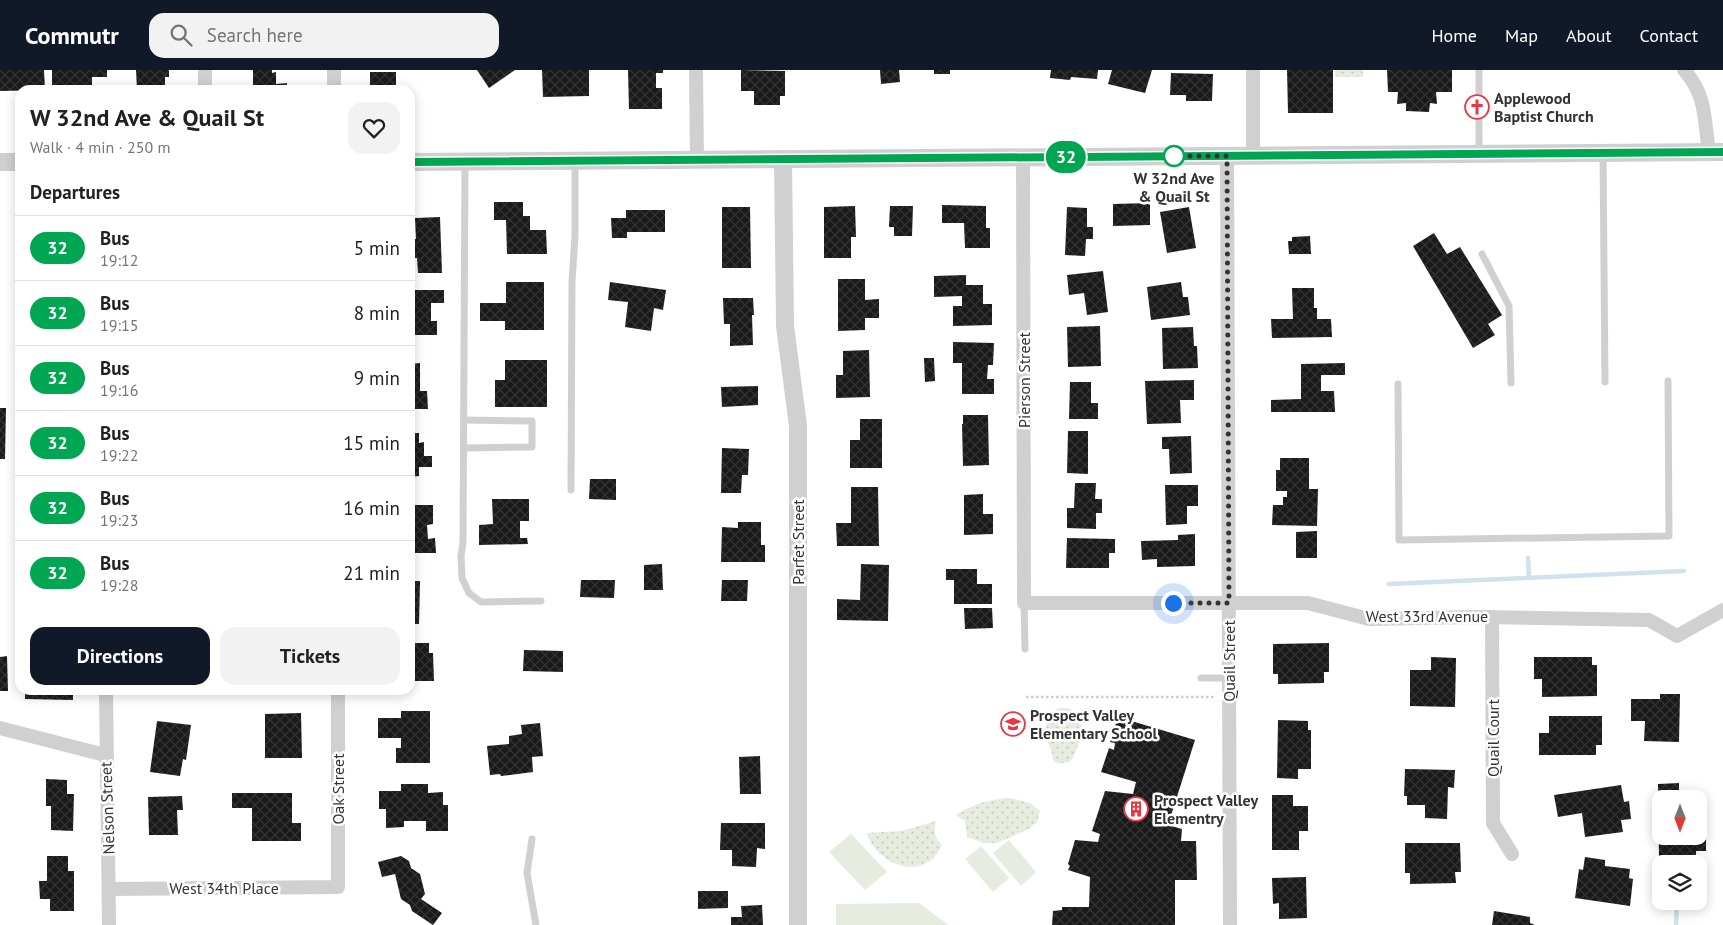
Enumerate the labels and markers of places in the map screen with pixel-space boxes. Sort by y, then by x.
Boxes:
place label: Applewood Baptist Church [1494,88,1594,126]
church icon: Applewood Baptist Church [1464,94,1490,120]
marker: W 32nd Ave & Quail St [1163,145,1185,167]
place label: W 32nd Ave & Quail St [1134,168,1214,206]
place label: Prospect Valley Elementary School [1030,705,1157,743]
school or university icon: Prospect Valley Elementary School [1000,711,1026,737]
place label: Prospect Valley Elementry [1154,790,1258,828]
building icon: Prospect Valley Elementry [1123,796,1149,822]

